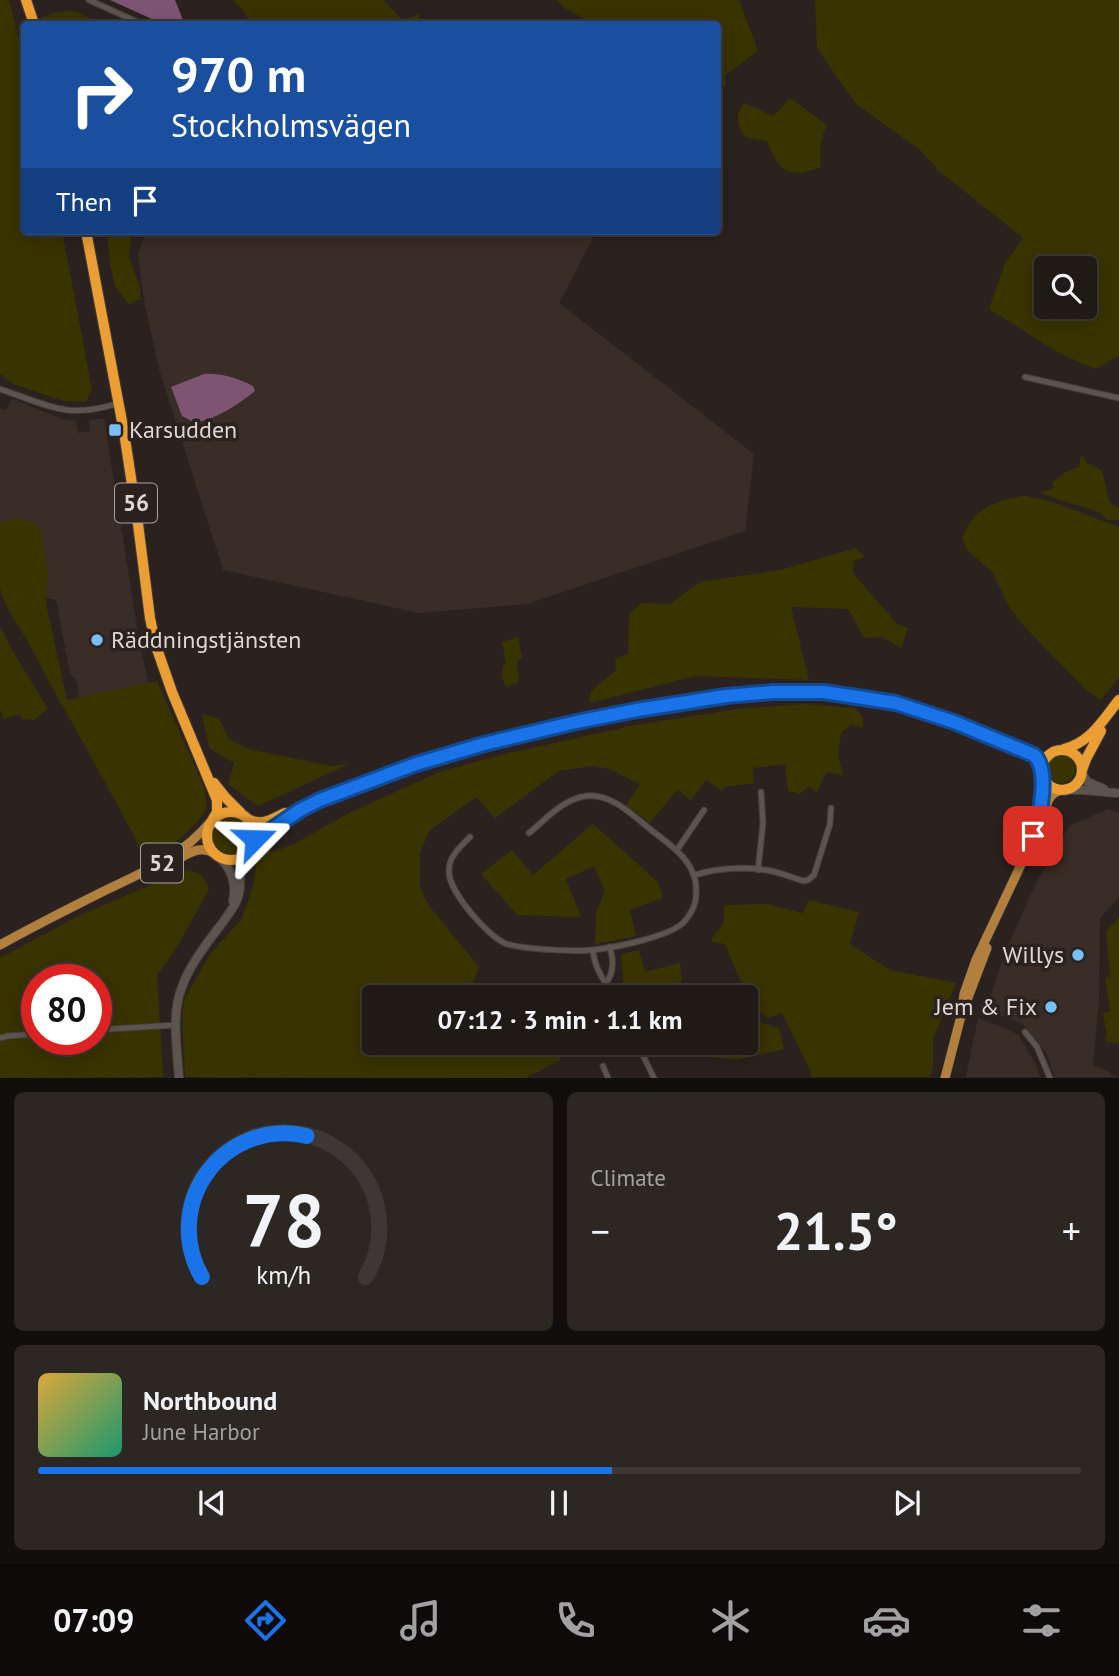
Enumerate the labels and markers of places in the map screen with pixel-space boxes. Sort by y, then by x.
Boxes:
place label: Karsudden [129,414,237,445]
marker: Karsudden [107,422,123,438]
place label: Räddningstjänsten [111,624,301,655]
marker: Räddningstjänsten [89,632,105,648]
pin [1003,806,1063,866]
place label: Willys [1002,939,1064,970]
marker: Willys [1070,947,1086,963]
place label: Jem & Fix [934,991,1037,1022]
marker: Jem & Fix [1043,999,1059,1015]

